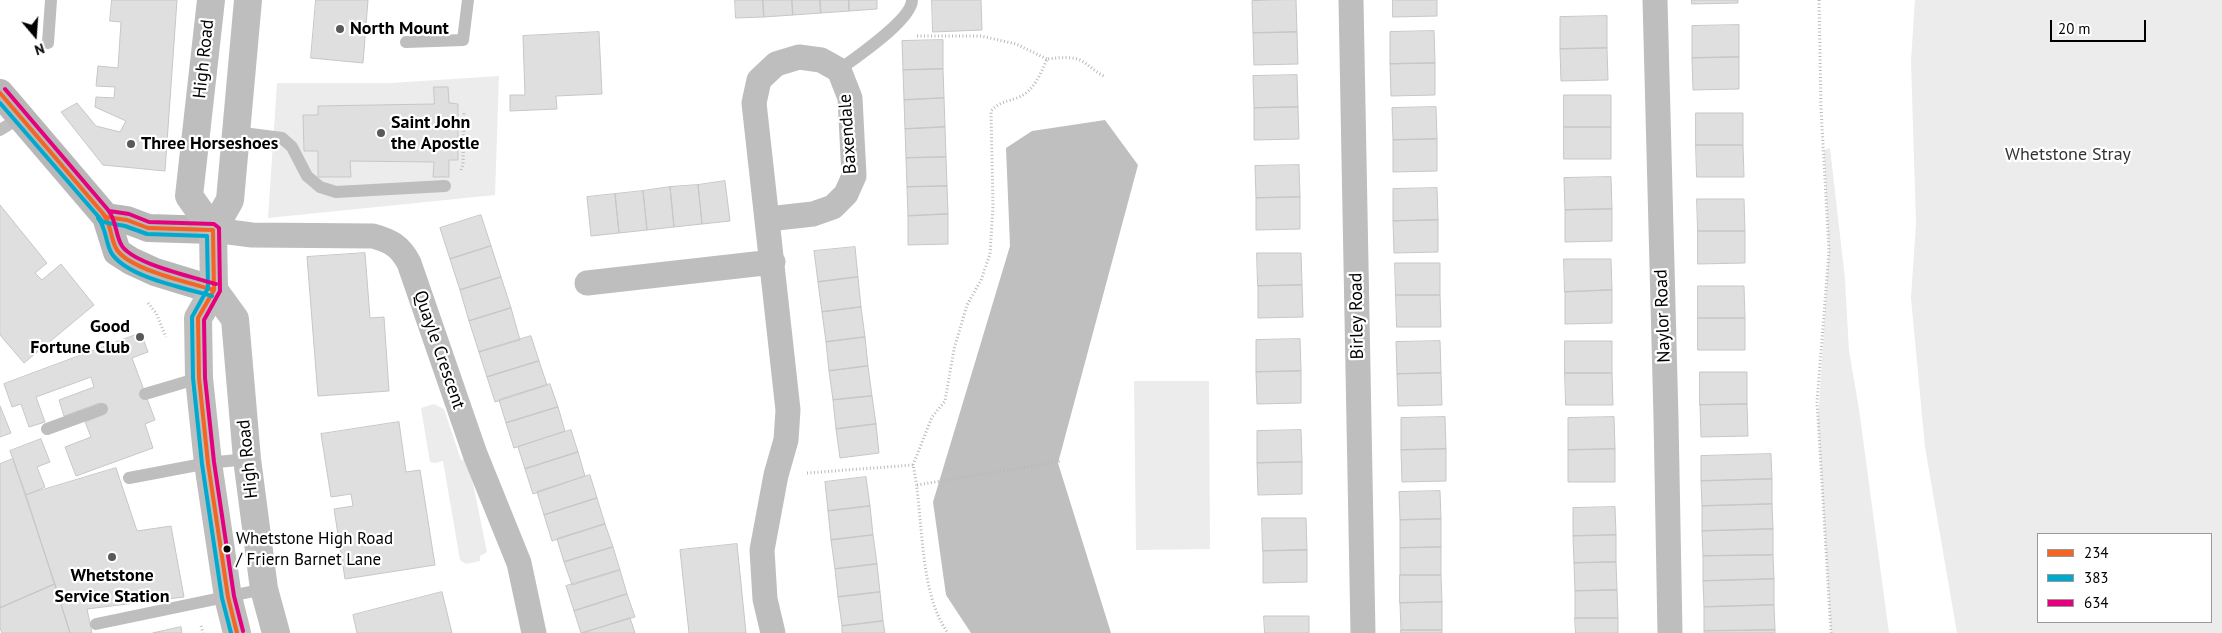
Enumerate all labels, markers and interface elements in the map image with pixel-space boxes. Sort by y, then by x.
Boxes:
north arrow [10,10,60,60]
scale bar [2052,10,2148,42]
street label: High Road [189,18,219,100]
place label: North Mount [350,18,449,40]
text: 20 m [2058,19,2091,38]
marker: North Mount [334,23,346,35]
text: N [32,39,47,59]
street label: Baxendale [834,93,862,175]
place label: Saint John the Apostle [391,112,479,154]
marker: Saint John the Apostle [375,127,387,139]
place label: Three Horseshoes [141,133,278,155]
marker: Three Horseshoes [125,138,137,150]
park label: Whetstone Stray [2005,144,2131,166]
street label: Naylor Road [1651,269,1675,363]
street label: Birley Road [1345,272,1369,360]
street label: Quayle Crescent [409,288,469,412]
place label: Good Fortune Club [30,316,130,358]
marker: Good Fortune Club [134,331,146,343]
street label: High Road [233,418,263,500]
place label: Whetstone High Road / Friern Barnet Lane [236,529,393,569]
legend [2037,533,2212,623]
text: 234 [2084,543,2109,562]
marker: Whetstone High Road / Friern Barnet Lane [222,544,232,554]
marker: Whetstone Service Station [106,551,118,563]
place label: Whetstone Service Station [55,565,169,608]
text: 383 [2084,568,2109,587]
text: 634 [2084,593,2109,612]

